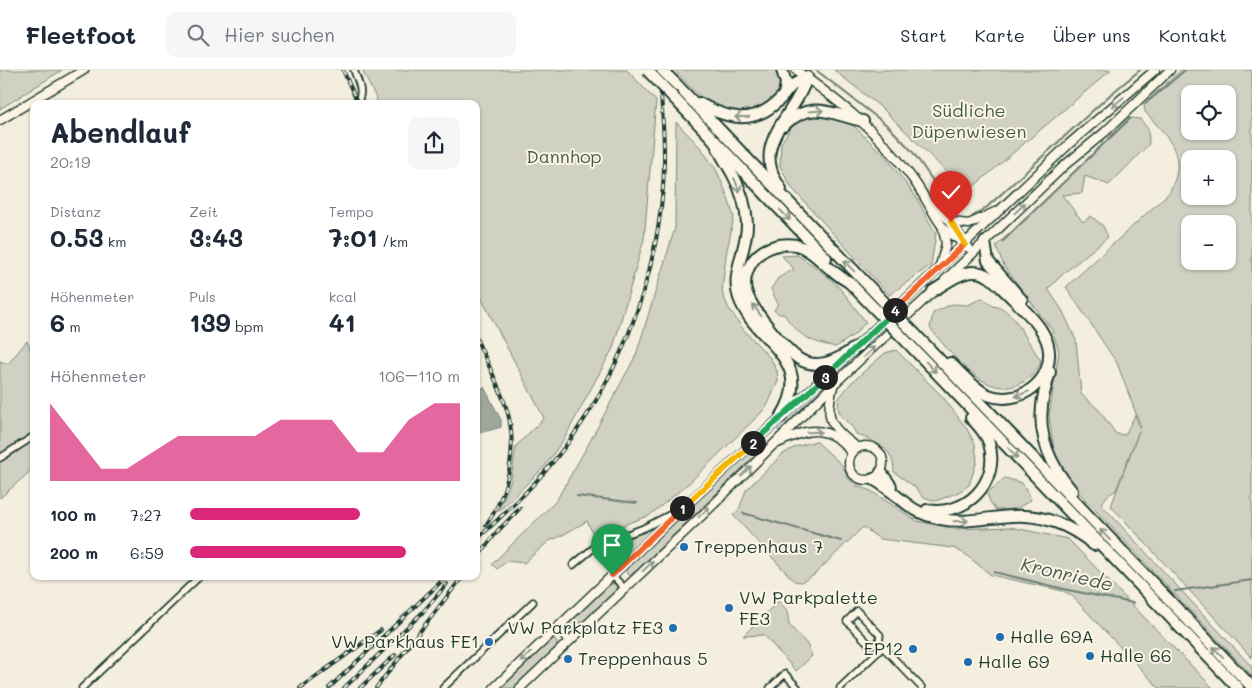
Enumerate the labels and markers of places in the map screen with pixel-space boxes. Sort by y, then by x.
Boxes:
pin [930,171,972,222]
pin: 4 [882,298,908,322]
pin: 3 [812,364,838,390]
pin: 2 [740,430,766,456]
pin: 1 [670,496,694,520]
pin [591,524,633,575]
place label: Treppenhaus 7 [694,534,823,558]
marker: Treppenhaus 7 [678,541,690,553]
place label: VW Parkpalette FE3 [739,585,878,630]
marker: VW Parkpalette FE3 [723,602,735,614]
place label: VW Parkplatz FE3 [508,615,663,639]
marker: VW Parkplatz FE3 [667,622,679,634]
place label: Halle 69A [1010,624,1094,648]
place label: VW Parkhaus FE1 [331,629,479,653]
marker: Halle 69A [994,631,1006,643]
marker: VW Parkhaus FE1 [483,636,495,648]
place label: EP12 [864,636,903,660]
marker: EP12 [907,643,919,655]
place label: Halle 66 [1100,643,1172,667]
place label: Treppenhaus 5 [578,646,708,670]
place label: Halle 69 [978,649,1050,673]
marker: Halle 66 [1084,650,1096,662]
marker: Treppenhaus 5 [562,653,574,665]
marker: Halle 69 [962,656,974,668]

